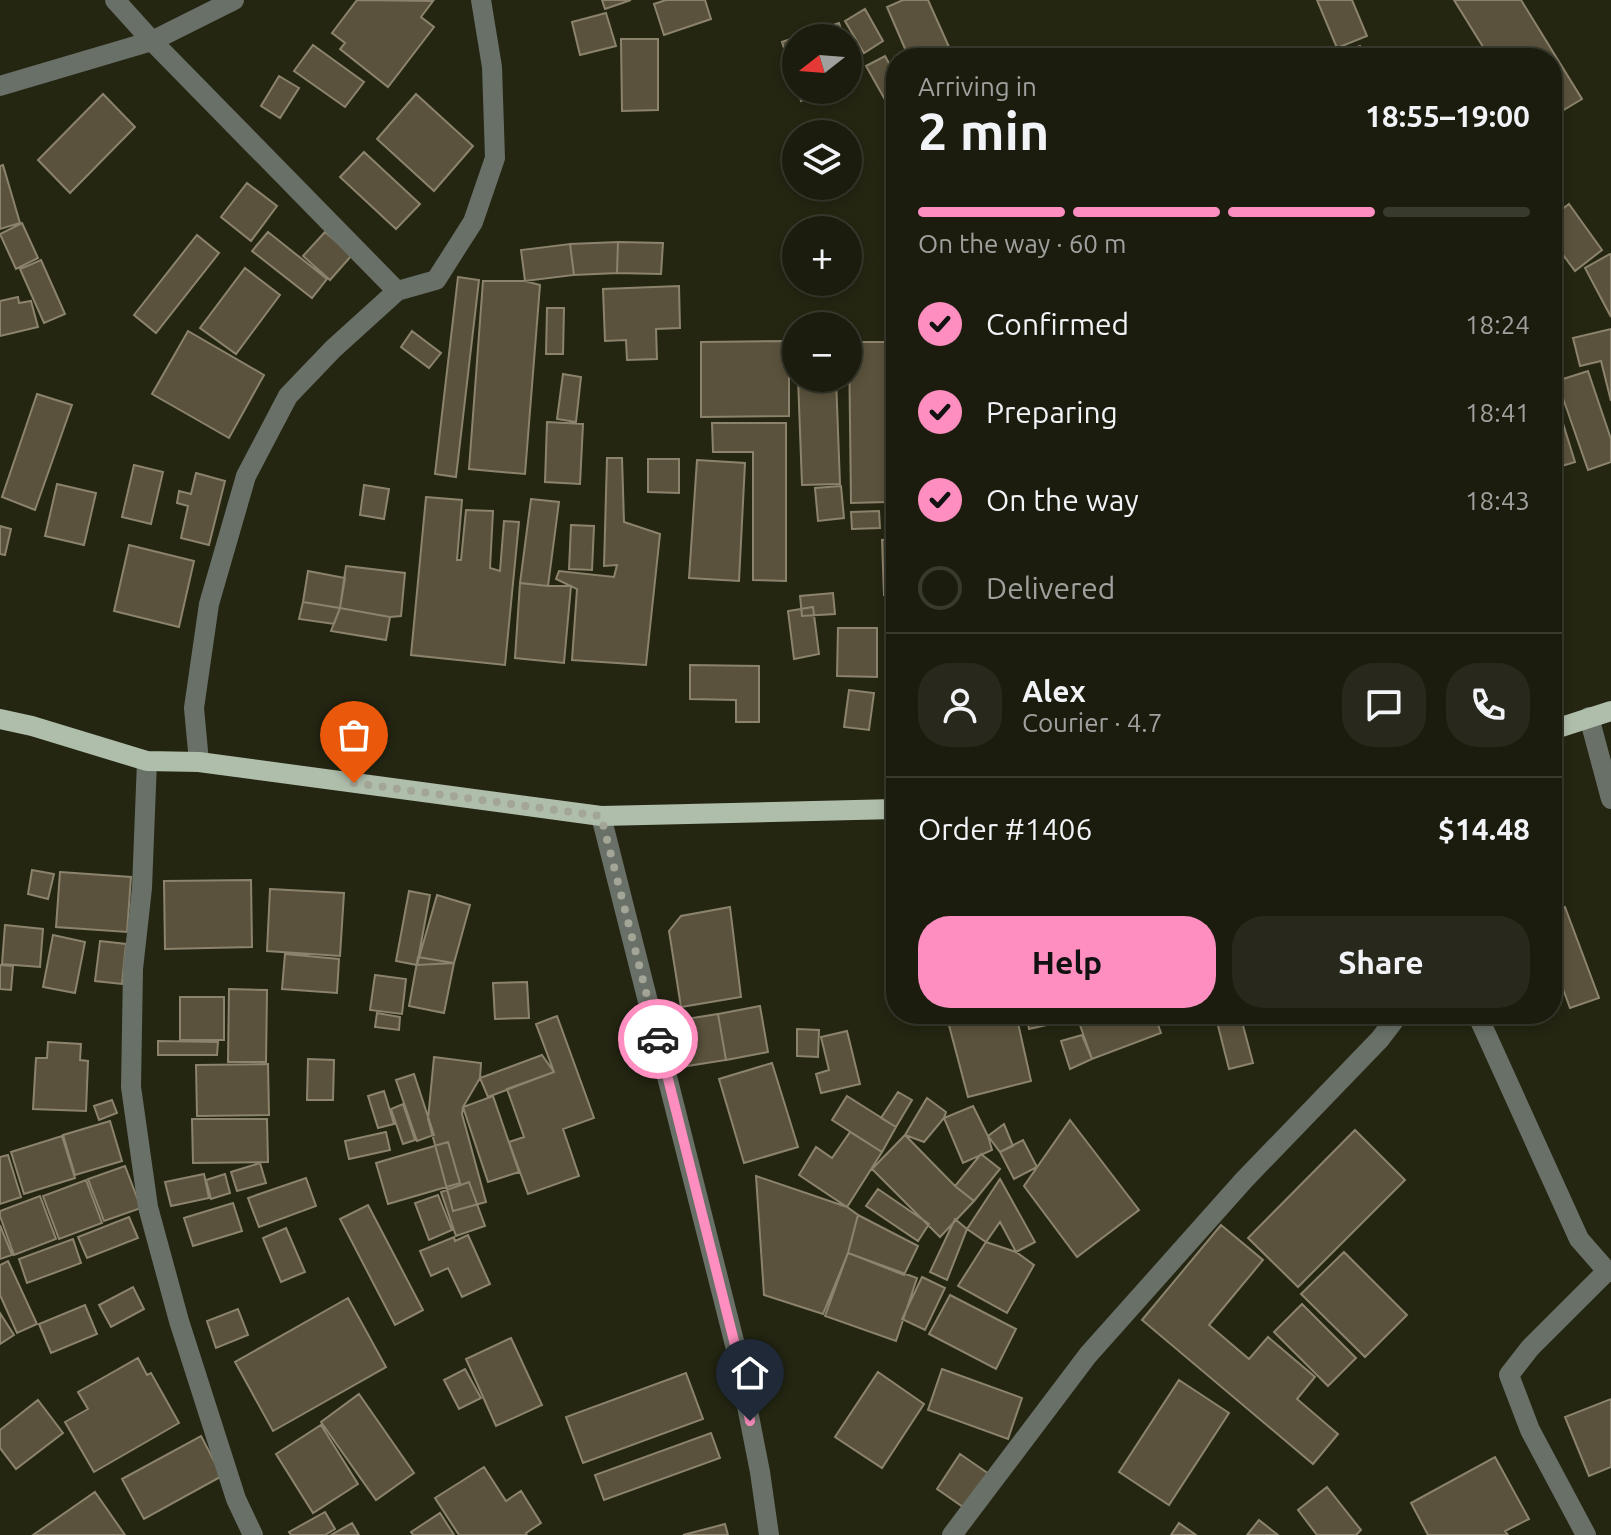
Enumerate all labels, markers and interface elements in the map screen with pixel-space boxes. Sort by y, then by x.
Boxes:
north arrow [782,24,862,104]
map controls [782,24,862,392]
text: Arriving in [918,72,1037,101]
text: 18:55–19:00 [1365,99,1530,133]
text: 2 min [918,102,1049,160]
button: layers [782,120,862,200]
button: + [782,216,862,296]
text: On the way · 60 m [918,229,1126,258]
icon: check [918,302,962,346]
text: Confirmed [986,307,1129,341]
text: 18:24 [1465,310,1530,339]
button: − [782,312,862,392]
icon: check [918,390,962,434]
text: Preparing [986,395,1118,429]
text: 18:41 [1465,398,1530,427]
icon: check [918,478,962,522]
text: On the way [986,483,1139,517]
text: 18:43 [1465,486,1530,515]
text: Delivered [986,571,1115,605]
button: person [918,663,1002,747]
button: chat [1342,663,1426,747]
button: phone [1446,663,1530,747]
text: Alex [1022,674,1086,708]
pin [320,701,388,783]
text: Courier · 4.7 [1022,708,1162,737]
icon: bag [332,713,376,757]
text: Order #1406 [918,812,1092,846]
text: $14.48 [1438,812,1530,846]
button: Help [918,916,1216,1008]
button: Share [1232,916,1530,1008]
courier [618,999,698,1079]
icon: car [636,1017,680,1061]
pin [716,1339,784,1421]
icon: home [728,1351,772,1395]

